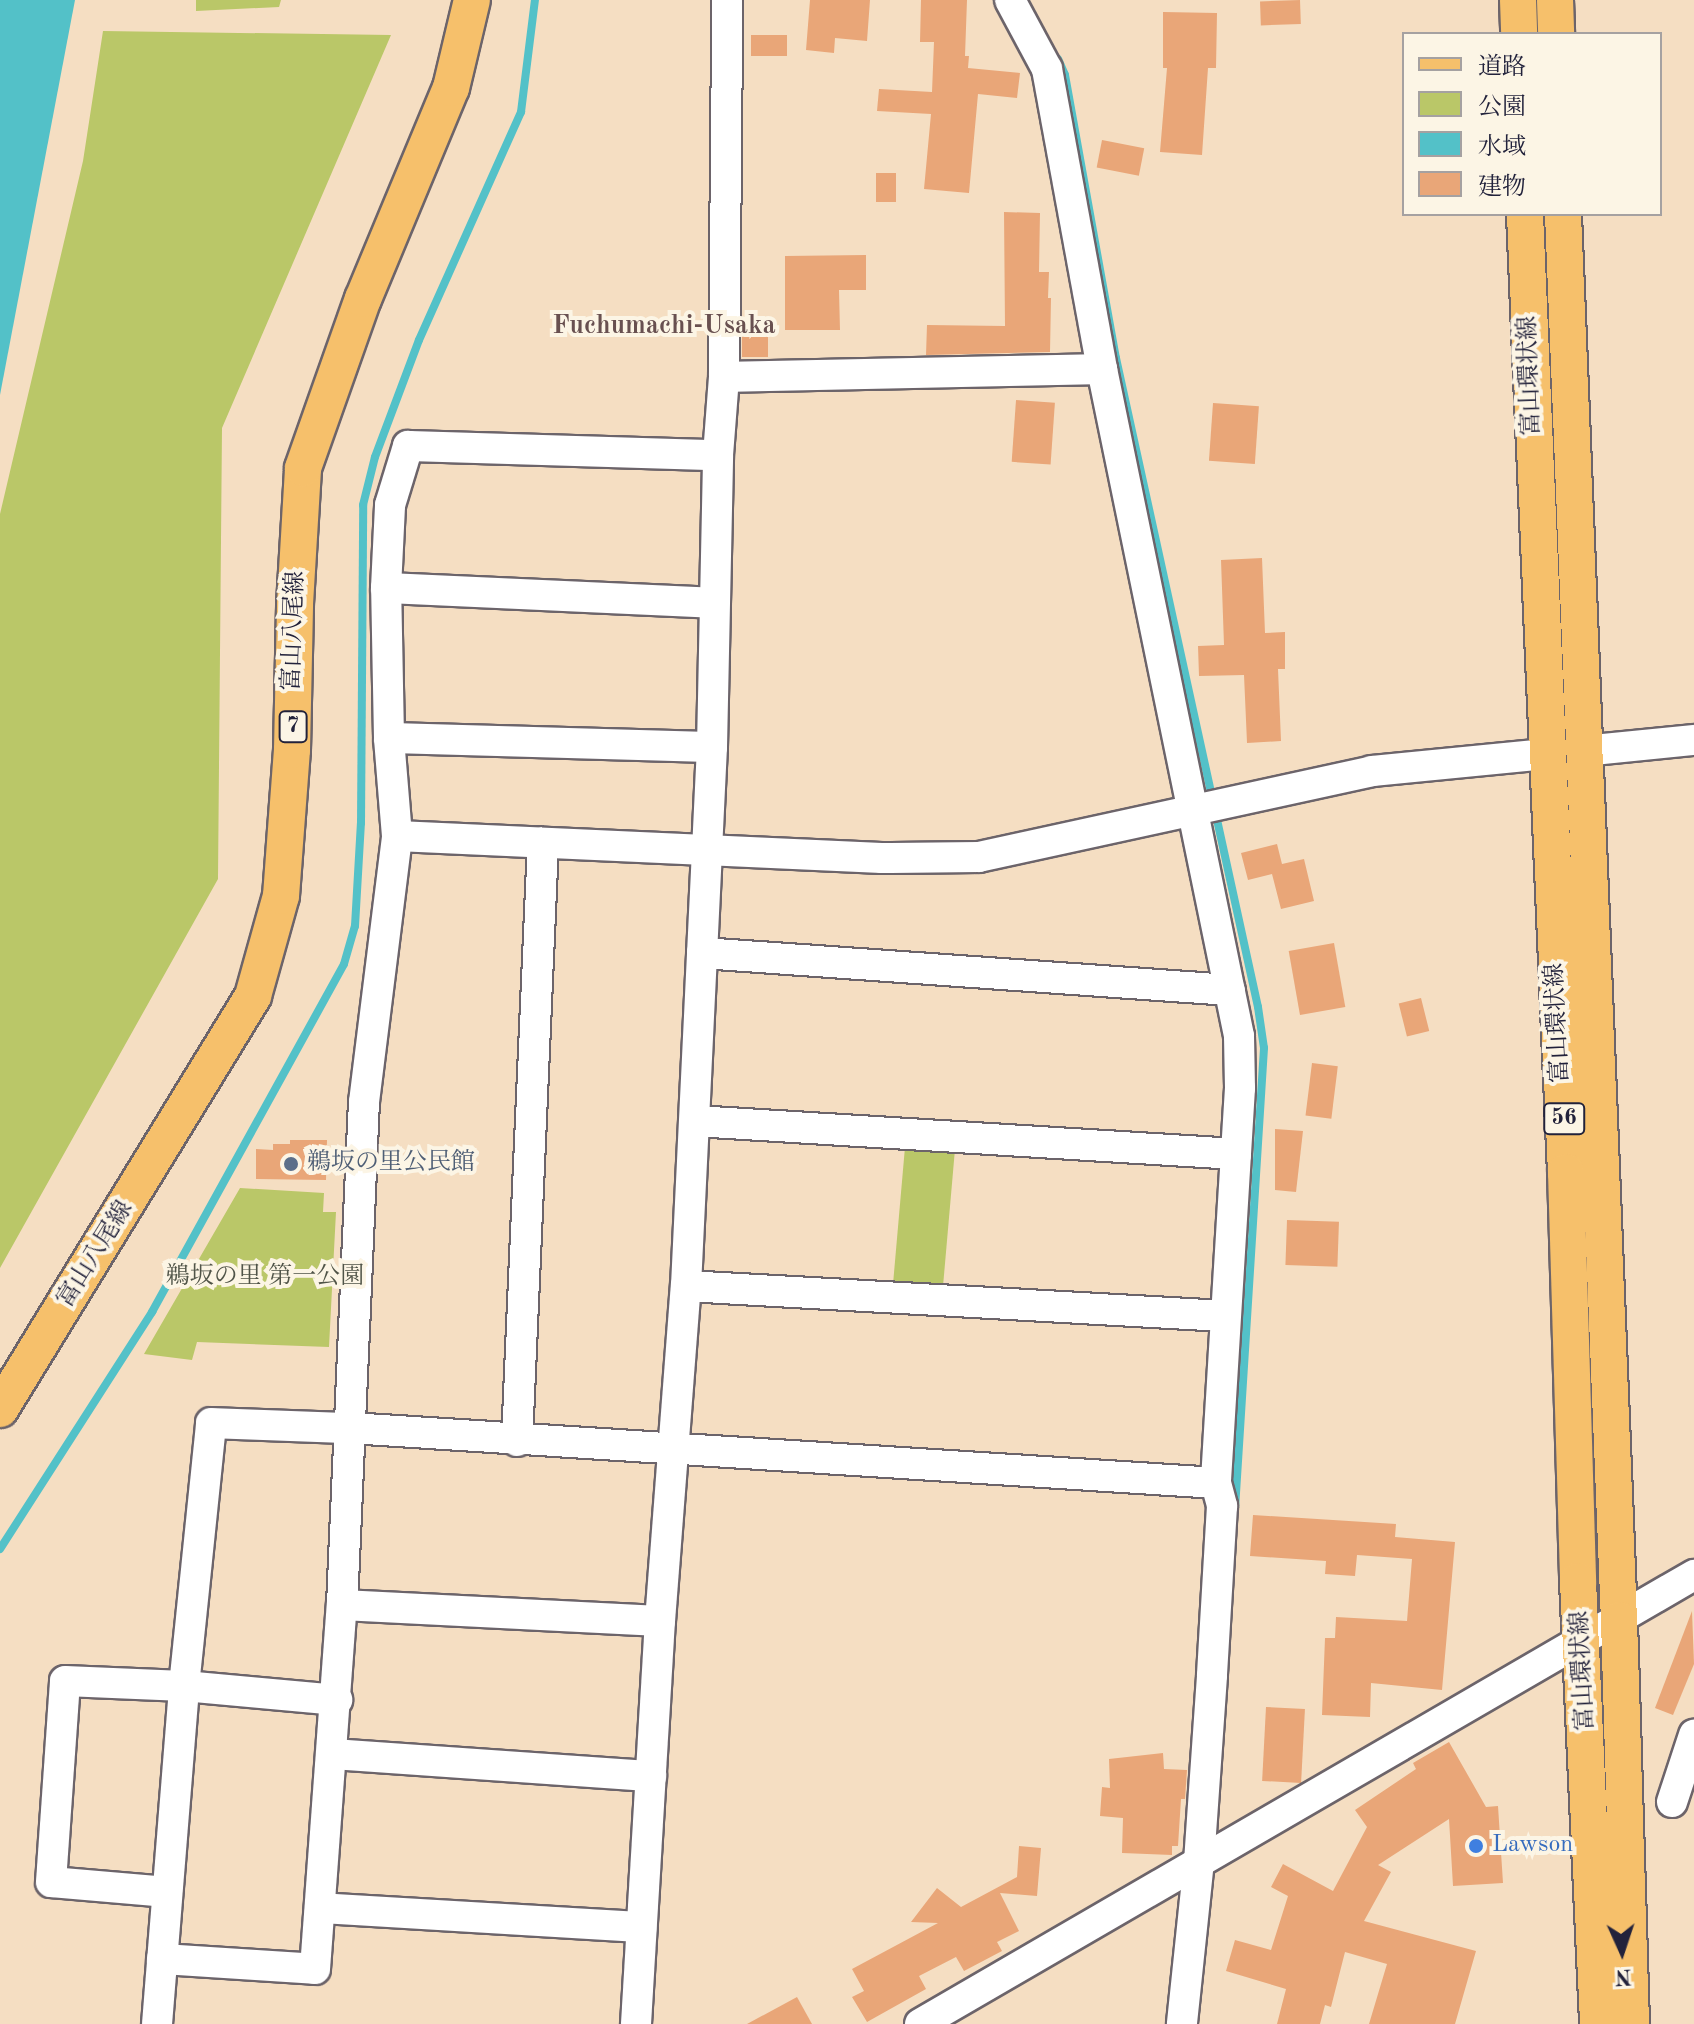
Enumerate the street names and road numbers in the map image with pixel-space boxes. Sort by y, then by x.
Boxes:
street label: 富山環状線 [1515,316,1547,436]
street label: 富山八尾線 [279,571,311,691]
road number: 7 [277,709,309,745]
street label: 富山環状線 [1541,962,1577,1084]
road number: 56 [1542,1101,1586,1137]
street label: 富山八尾線 [52,1196,140,1314]
street label: 富山環状線 [1566,1610,1602,1732]

